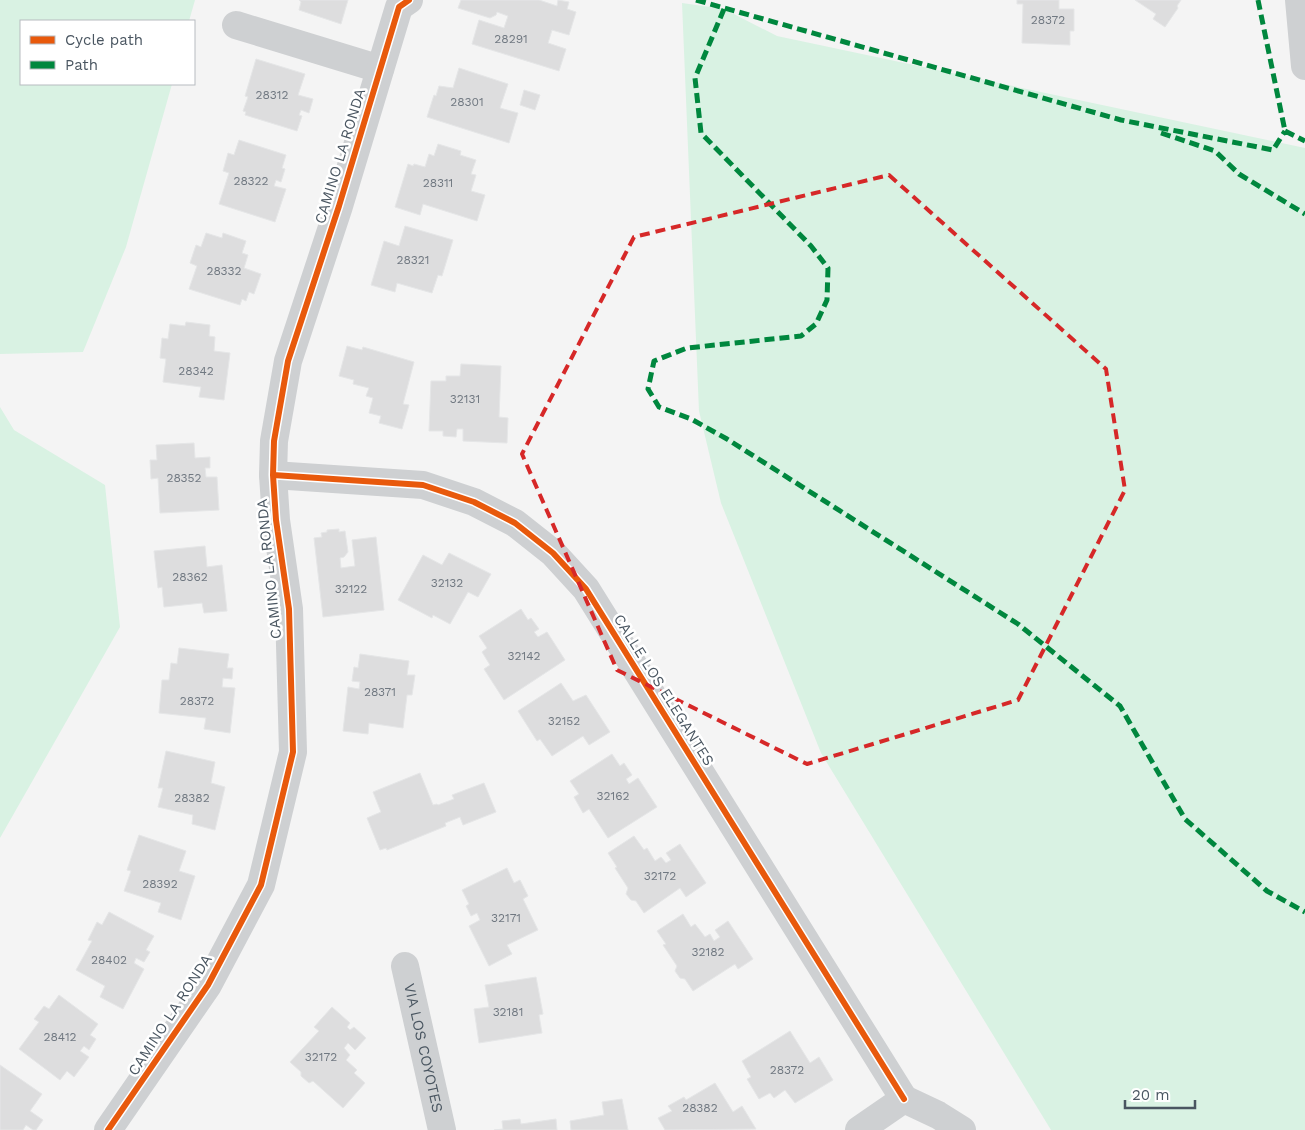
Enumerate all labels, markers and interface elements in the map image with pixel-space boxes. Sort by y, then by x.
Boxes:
house number: 28372 [1031,13,1065,27]
legend [20,20,195,85]
text: Cycle path [65,31,143,49]
house number: 28291 [494,32,528,46]
text: Path [65,56,98,74]
street label: CAMINO LA RONDA [311,86,369,226]
house number: 28312 [256,88,288,102]
house number: 28301 [450,95,484,109]
house number: 28322 [233,174,269,188]
house number: 28311 [423,176,453,190]
house number: 28321 [397,253,429,267]
house number: 28332 [206,264,242,278]
house number: 28342 [178,364,214,378]
house number: 32131 [450,392,480,406]
house number: 28352 [166,471,202,485]
street label: CAMINO LA RONDA [253,498,285,640]
house number: 28362 [172,570,208,584]
house number: 32132 [431,576,463,590]
house number: 32122 [335,582,367,596]
street label: CALLE LOS ELEGANTES [610,611,718,769]
house number: 32142 [507,649,541,663]
house number: 28371 [364,685,396,699]
house number: 28372 [180,694,214,708]
house number: 32152 [548,714,580,728]
house number: 32162 [597,789,629,803]
house number: 28382 [174,791,210,805]
house number: 32172 [644,869,676,883]
house number: 28392 [142,877,178,891]
house number: 32171 [491,911,521,925]
house number: 32182 [691,945,725,959]
street label: CAMINO LA RONDA [124,951,216,1079]
house number: 28402 [91,953,127,967]
street label: VIA LOS COYOTES [400,982,447,1114]
house number: 32181 [493,1005,523,1019]
house number: 28412 [43,1030,77,1044]
house number: 32172 [305,1050,337,1064]
house number: 28372 [770,1063,804,1077]
scale bar [1125,1078,1195,1110]
text: 20 m [1132,1086,1170,1104]
house number: 28382 [682,1101,718,1115]

